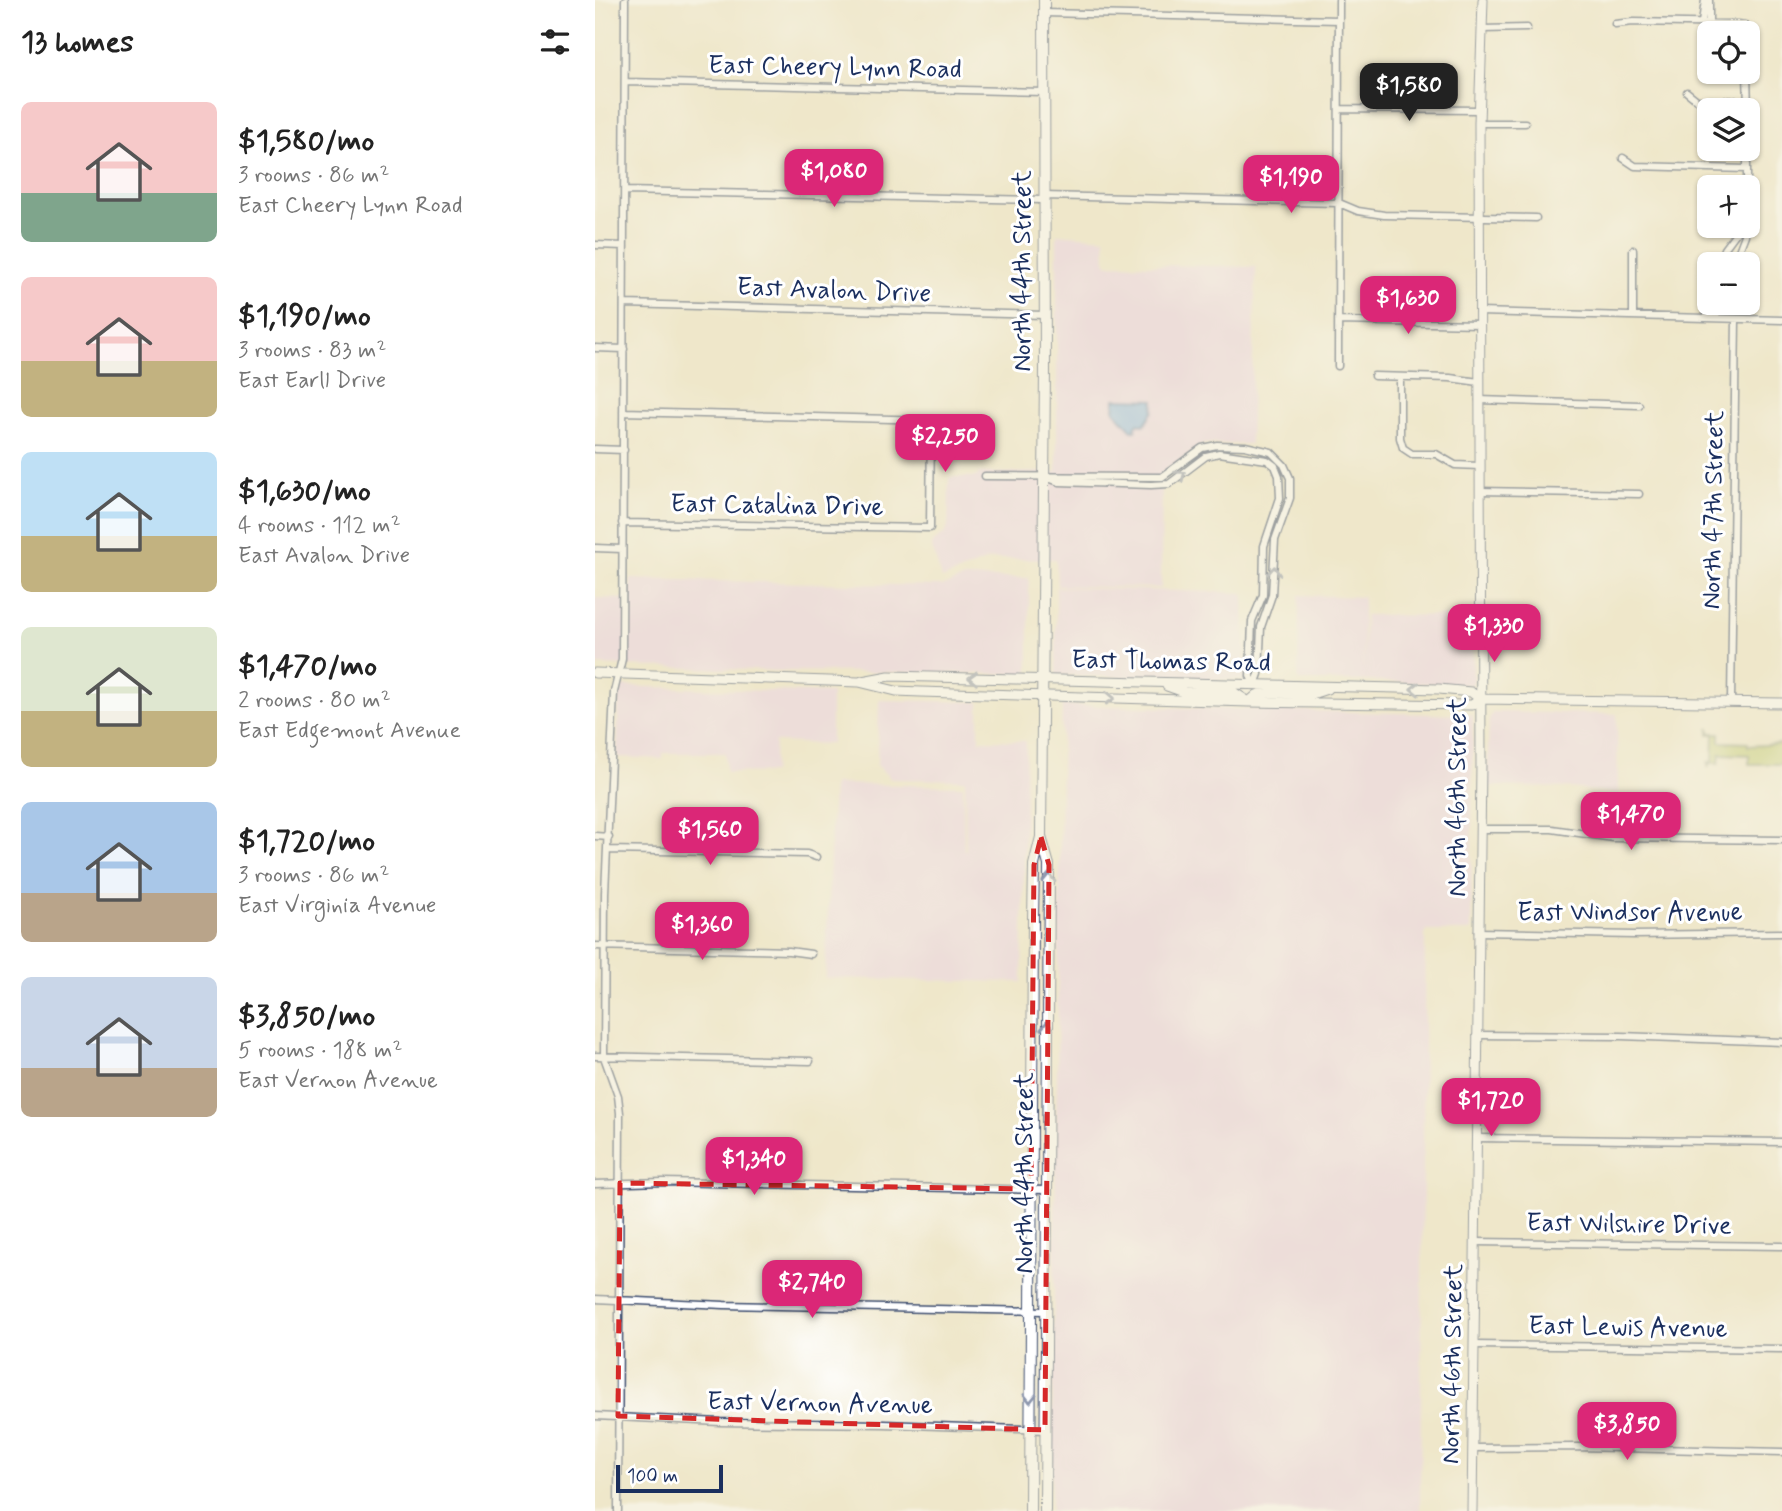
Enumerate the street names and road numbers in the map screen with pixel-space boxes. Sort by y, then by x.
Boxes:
street label: East Cheery Lynn Road [708,49,962,87]
street label: North 44th Street [1006,170,1040,372]
street label: East Avalon Drive [736,271,932,311]
street label: North 47th Street [1695,410,1733,610]
street label: East Catalina Drive [670,487,884,525]
street label: East Thomas Road [1071,643,1271,681]
street label: North 46th Street [1441,697,1475,897]
street label: East Windsor Avenue [1517,896,1743,930]
street label: North 44th Street [1008,1072,1042,1274]
street label: East Wilshire Drive [1526,1206,1732,1244]
street label: North 46th Street [1434,1264,1472,1464]
street label: East Lewis Avenue [1528,1309,1728,1347]
street label: East Vernon Avenue [707,1385,933,1423]

